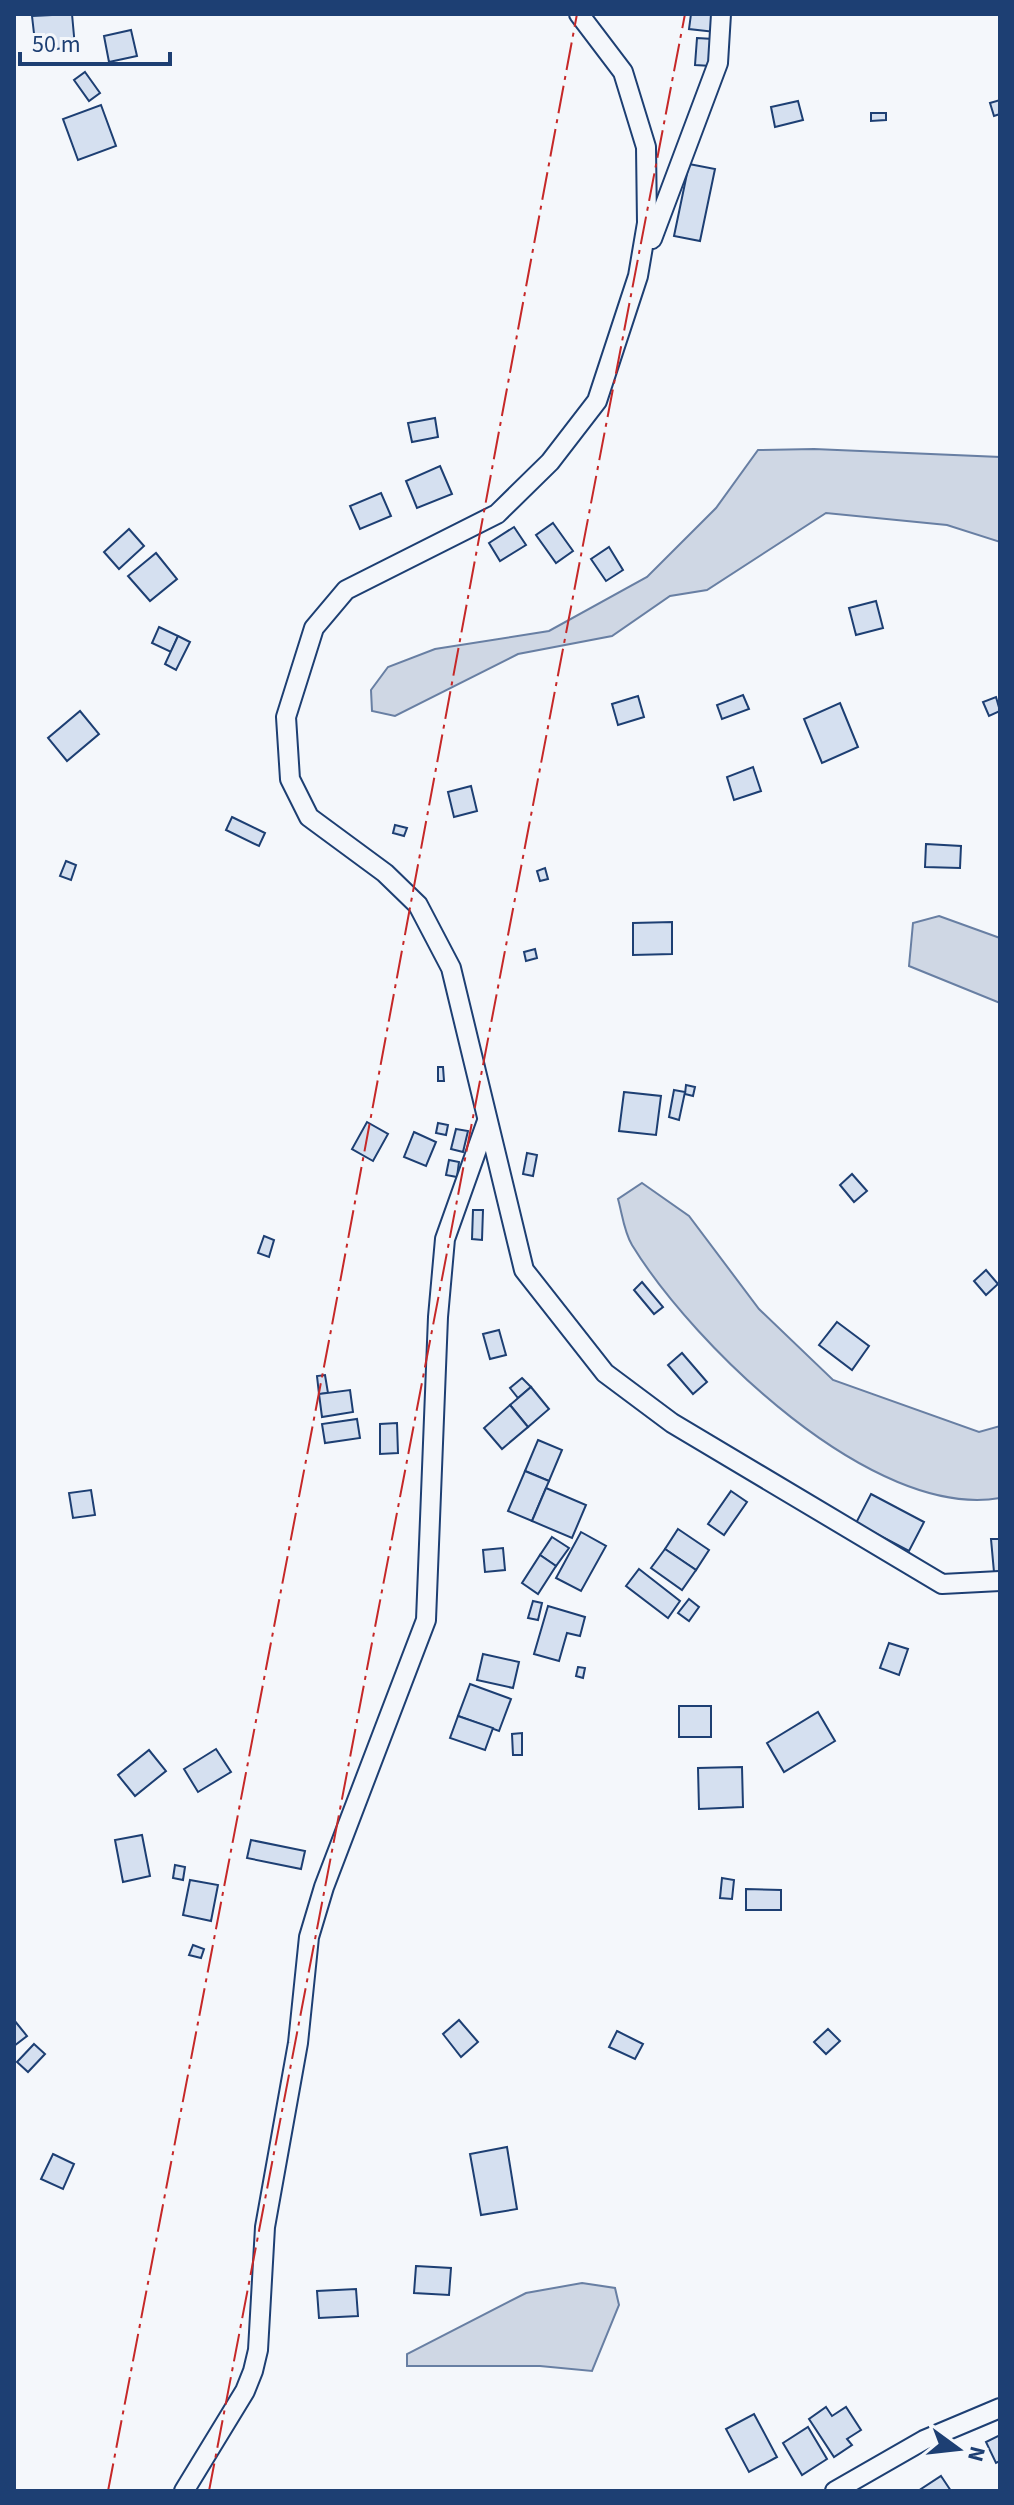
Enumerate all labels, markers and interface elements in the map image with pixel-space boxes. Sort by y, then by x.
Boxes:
scale bar [20,16,170,66]
text: 50 m [32,27,81,62]
north arrow [918,2409,998,2489]
text: N [959,2443,994,2465]

